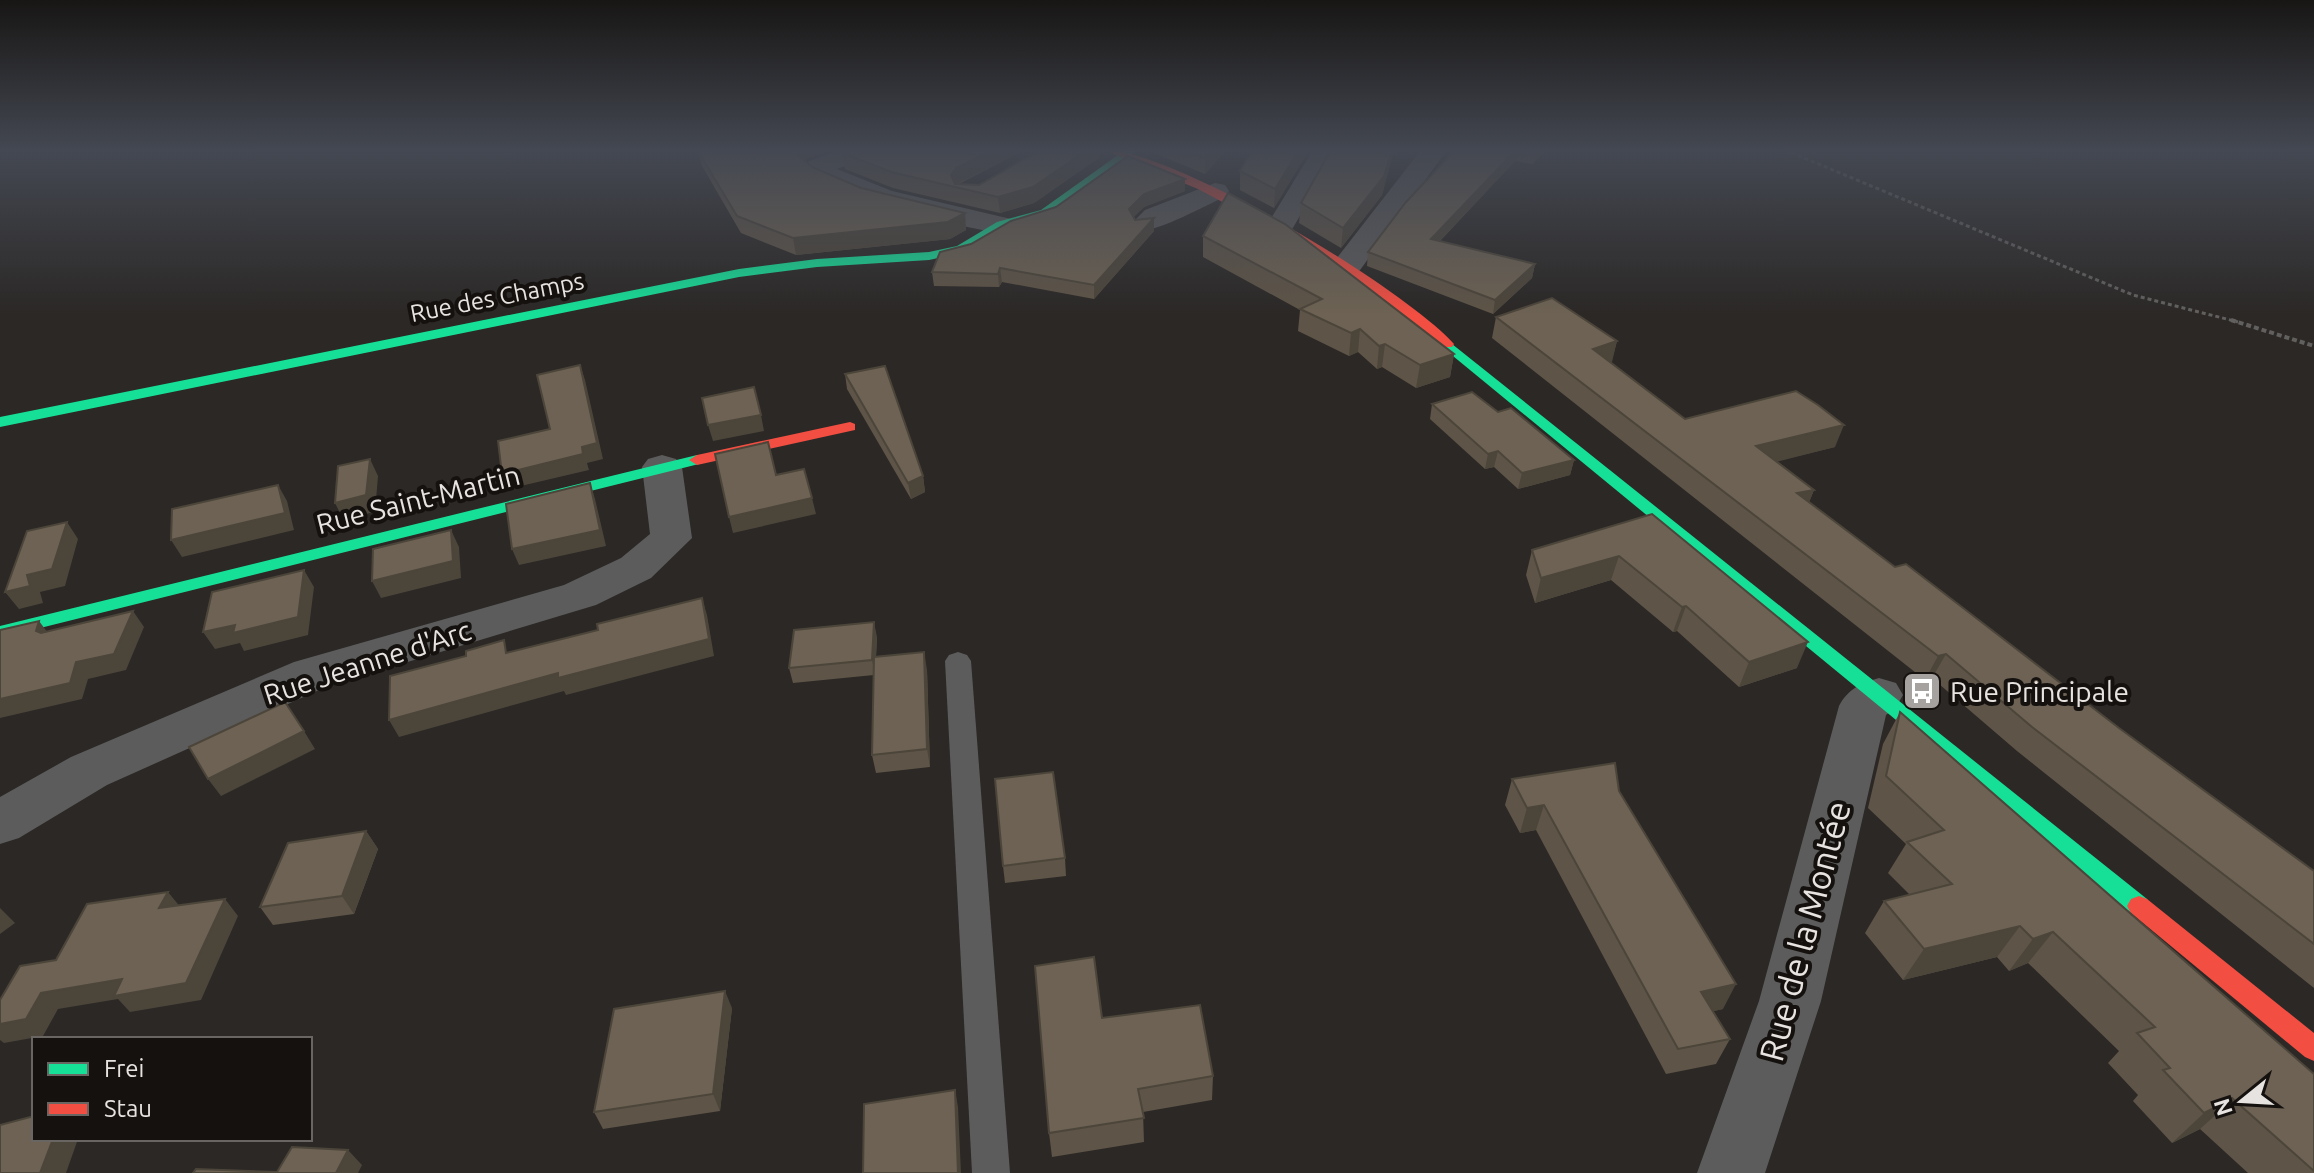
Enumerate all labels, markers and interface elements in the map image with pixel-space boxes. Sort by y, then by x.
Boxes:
street label: Rue des Champs [408,267,586,327]
street label: Rue Saint-Martin [313,459,523,539]
street label: Rue Jeanne d'Arc [260,614,474,710]
bus stop icon: Rue Principale [1901,670,1943,712]
place label: Rue Principale [1950,676,2129,707]
street label: Rue de la Montée [1751,797,1857,1065]
legend [32,1037,312,1141]
text: Frei [104,1055,144,1082]
north arrow [2202,1061,2282,1141]
text: Stau [104,1095,152,1122]
text: N [2208,1096,2237,1119]

